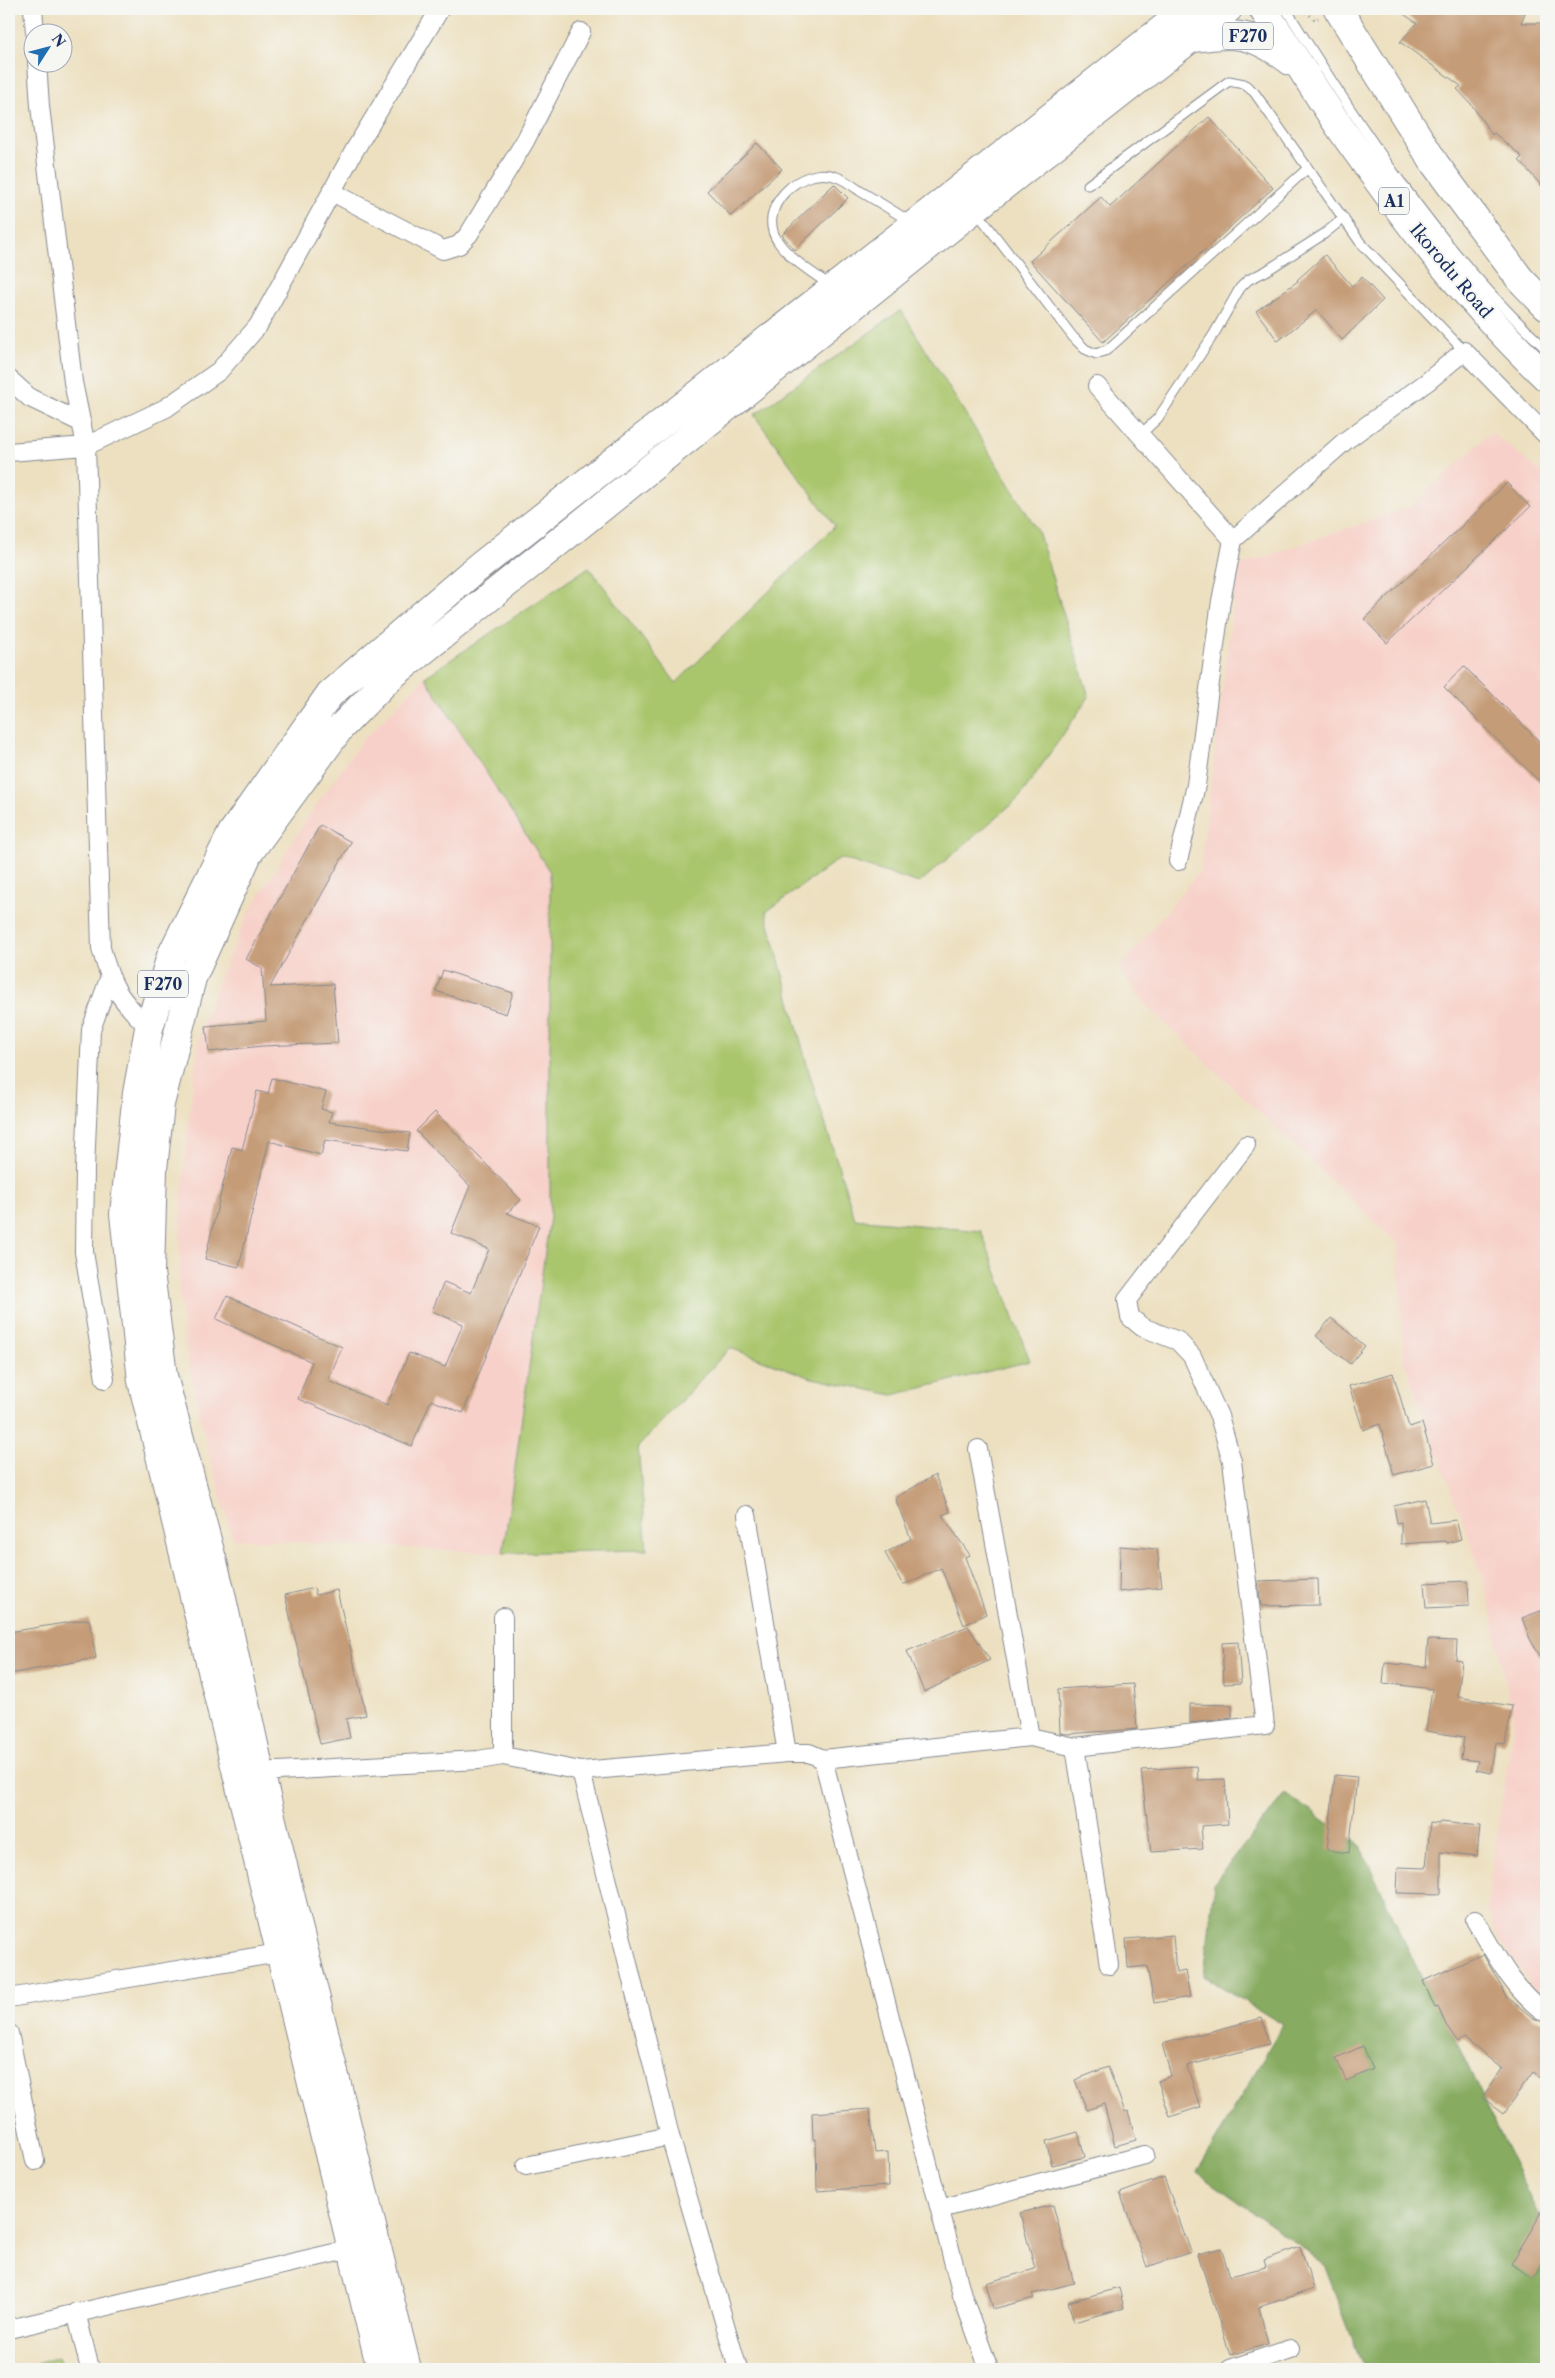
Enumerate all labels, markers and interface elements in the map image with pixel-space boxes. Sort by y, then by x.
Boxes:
north arrow [22,22,72,72]
road number: F270 [1223,22,1273,50]
text: N [48,30,69,51]
road number: A1 [1379,188,1409,215]
street label: Ikorodu Road [1405,219,1497,323]
road number: F270 [138,971,188,998]

